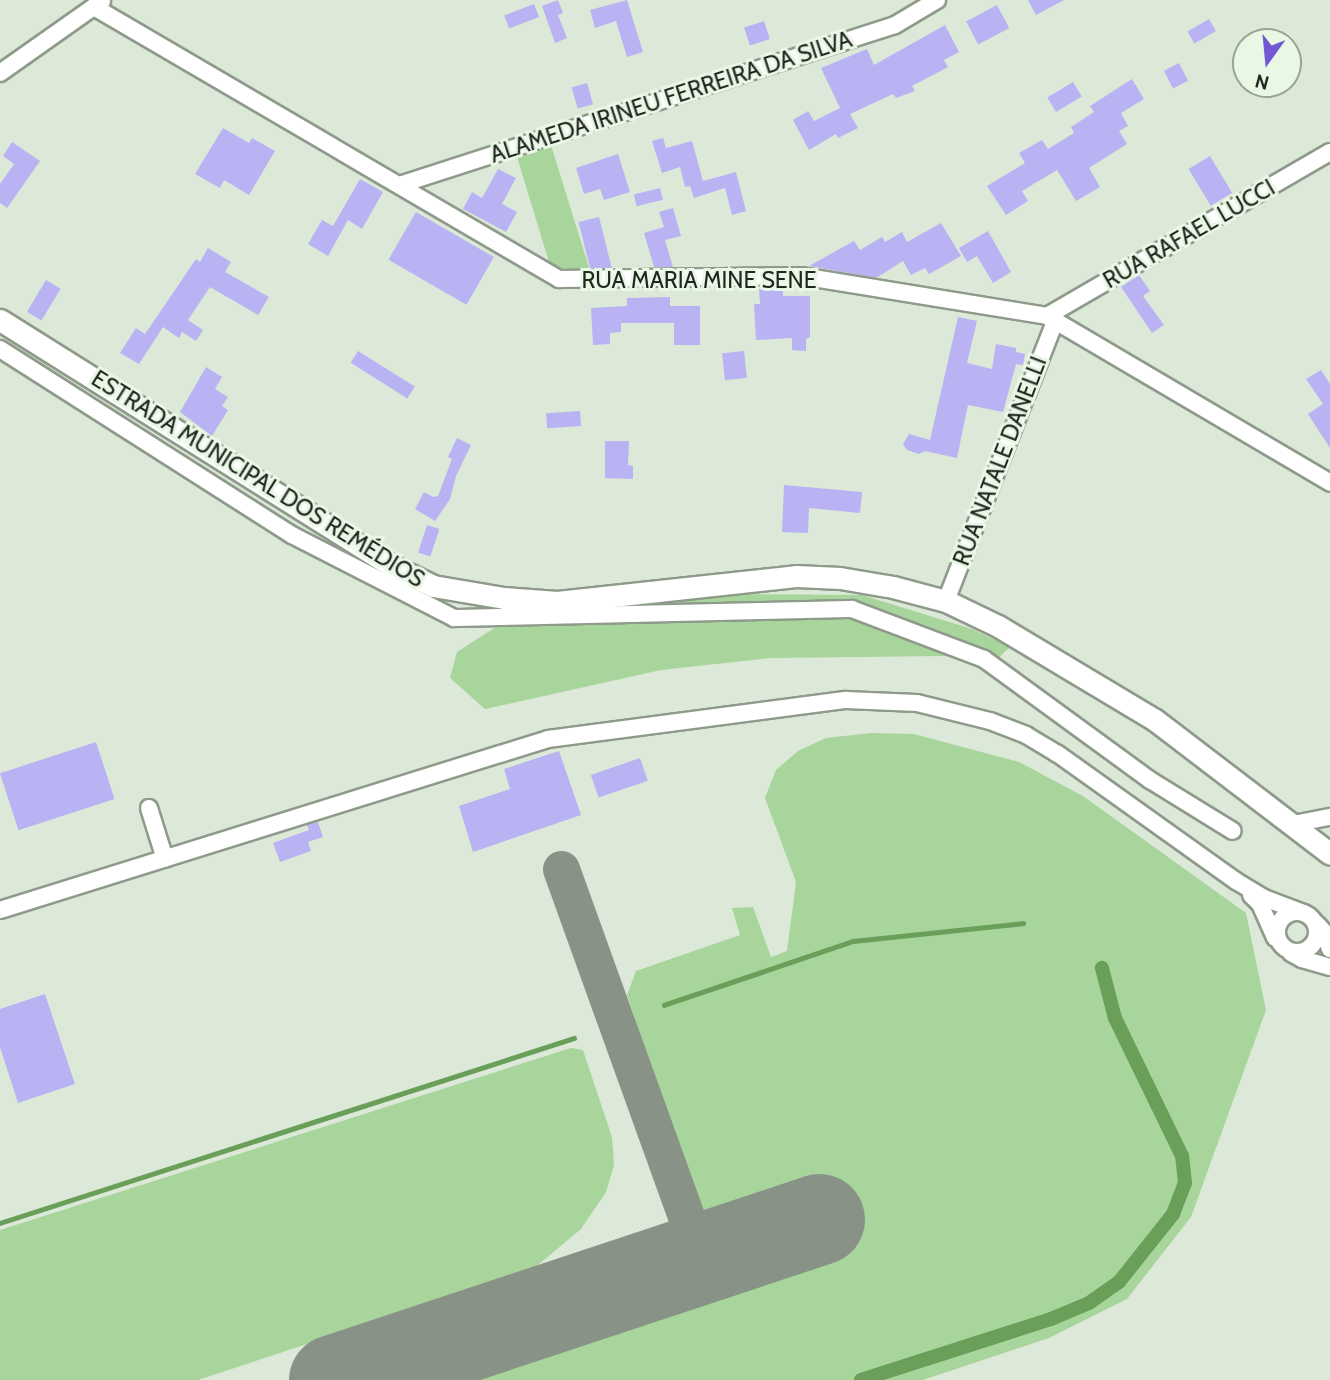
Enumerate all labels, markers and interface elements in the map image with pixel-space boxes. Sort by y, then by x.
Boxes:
street label: ALAMEDA IRINEU FERREIRA DA SILVA [487,25,855,169]
north arrow [1232,28,1302,98]
text: N [1252,69,1271,95]
street label: RUA RAFAEL LUCCI [1098,174,1280,294]
street label: RUA MARIA MINE SENE [581,266,817,294]
street label: RUA NATALE DANELLI [947,353,1053,569]
street label: ESTRADA MUNICIPAL DOS REMÉDIOS [86,365,430,593]

